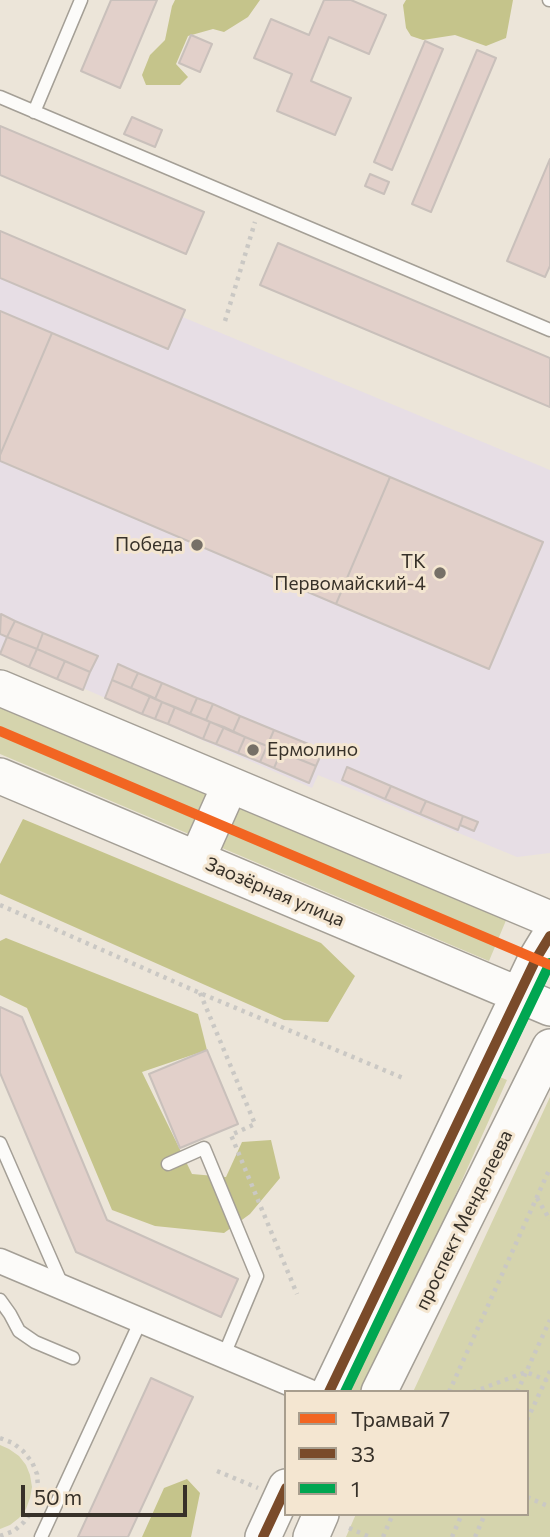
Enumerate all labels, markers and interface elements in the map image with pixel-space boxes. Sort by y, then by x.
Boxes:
place label: Победа [115,534,183,556]
marker: Победа [189,537,205,553]
place label: ТК Первомайский-4 [274,551,426,595]
marker: ТК Первомайский-4 [432,565,448,581]
place label: Ермолино [267,739,358,761]
marker: Ермолино [245,742,261,758]
street label: Заозёрная улица [202,852,348,932]
street label: проспект Менделеева [410,1126,518,1314]
legend [284,1390,529,1516]
text: Трамвай 7 [351,1406,450,1431]
text: 33 [351,1441,375,1466]
scale bar [24,1470,191,1514]
text: 1 [351,1476,360,1501]
text: 50 m [34,1484,82,1509]

